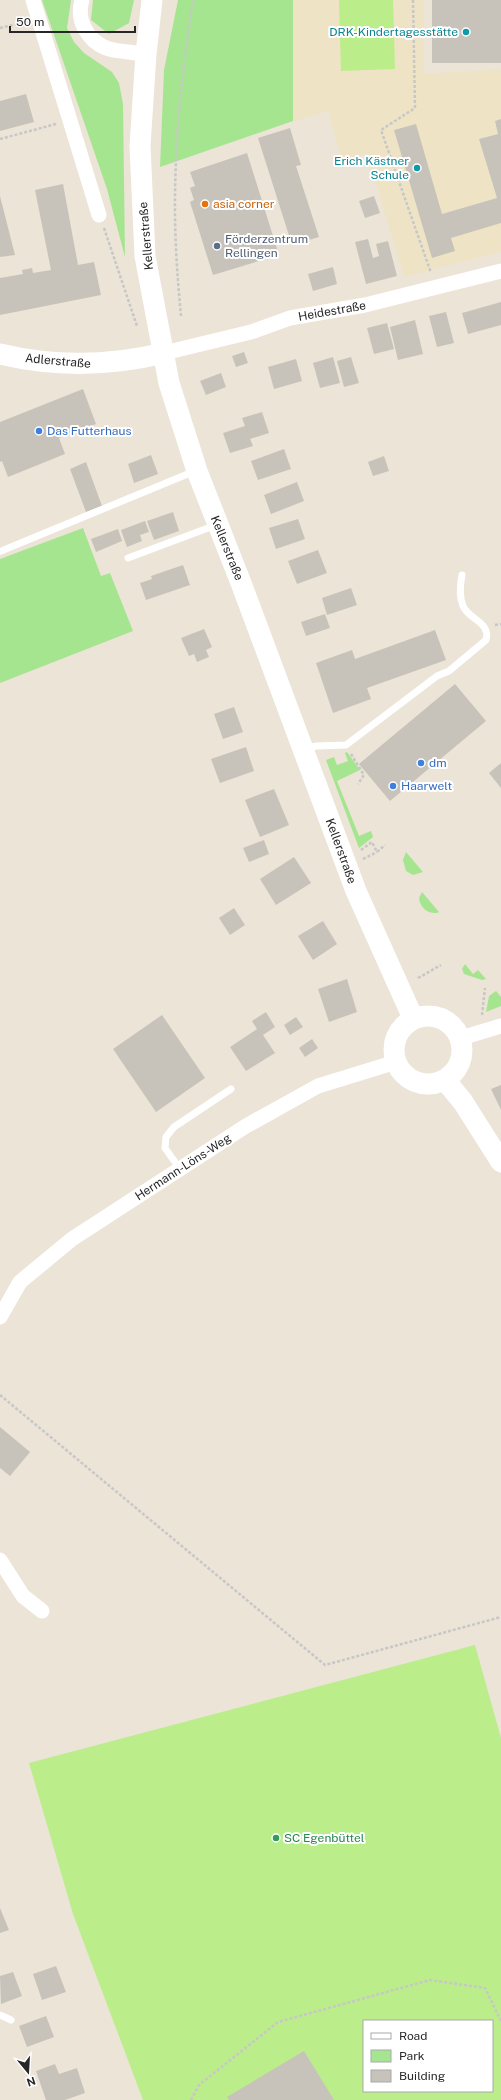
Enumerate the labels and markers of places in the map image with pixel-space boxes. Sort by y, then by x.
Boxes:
place label: DRK-Kindertagesstätte [329,25,458,39]
marker: DRK-Kindertagesstätte [461,27,471,37]
place label: Erich Kästner Schule [334,154,409,182]
marker: Erich Kästner Schule [412,163,422,173]
place label: asia corner [213,197,275,211]
marker: asia corner [200,199,210,209]
place label: Förderzentrum Rellingen [225,232,308,260]
marker: Förderzentrum Rellingen [212,241,222,251]
place label: Das Futterhaus [47,424,131,438]
marker: Das Futterhaus [34,426,44,436]
place label: dm [429,756,447,770]
marker: dm [416,758,426,768]
place label: Haarwelt [401,779,452,793]
marker: Haarwelt [388,781,398,791]
place label: SC Egenbüttel [284,1831,365,1845]
marker: SC Egenbüttel [271,1833,281,1843]

